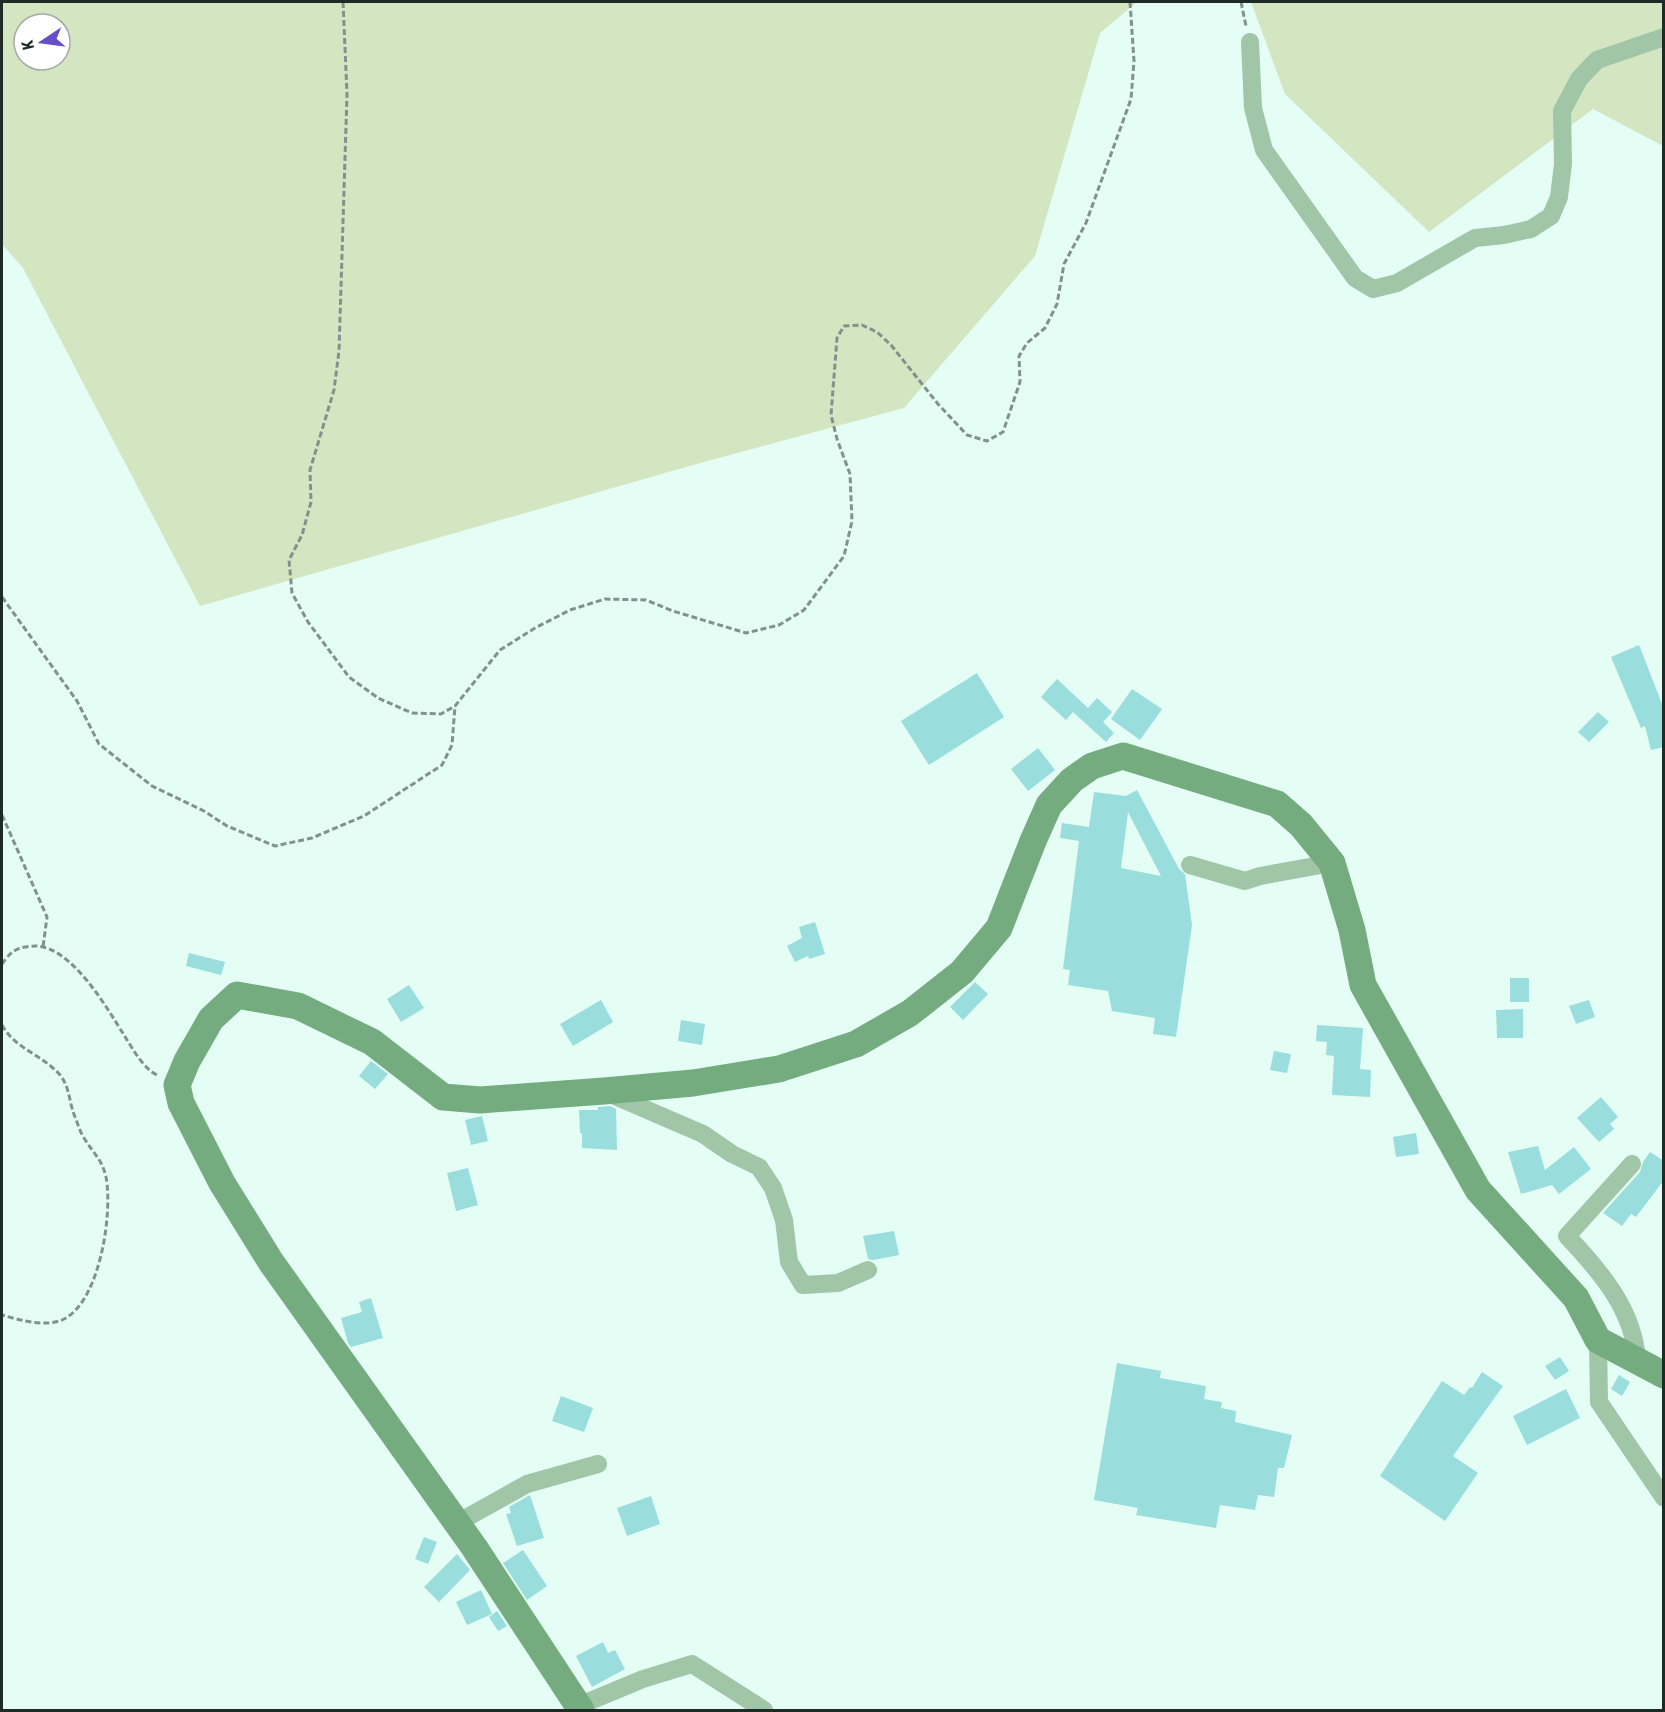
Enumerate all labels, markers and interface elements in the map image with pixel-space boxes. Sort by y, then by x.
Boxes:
north arrow [12,12,72,72]
text: K [18,39,38,52]

